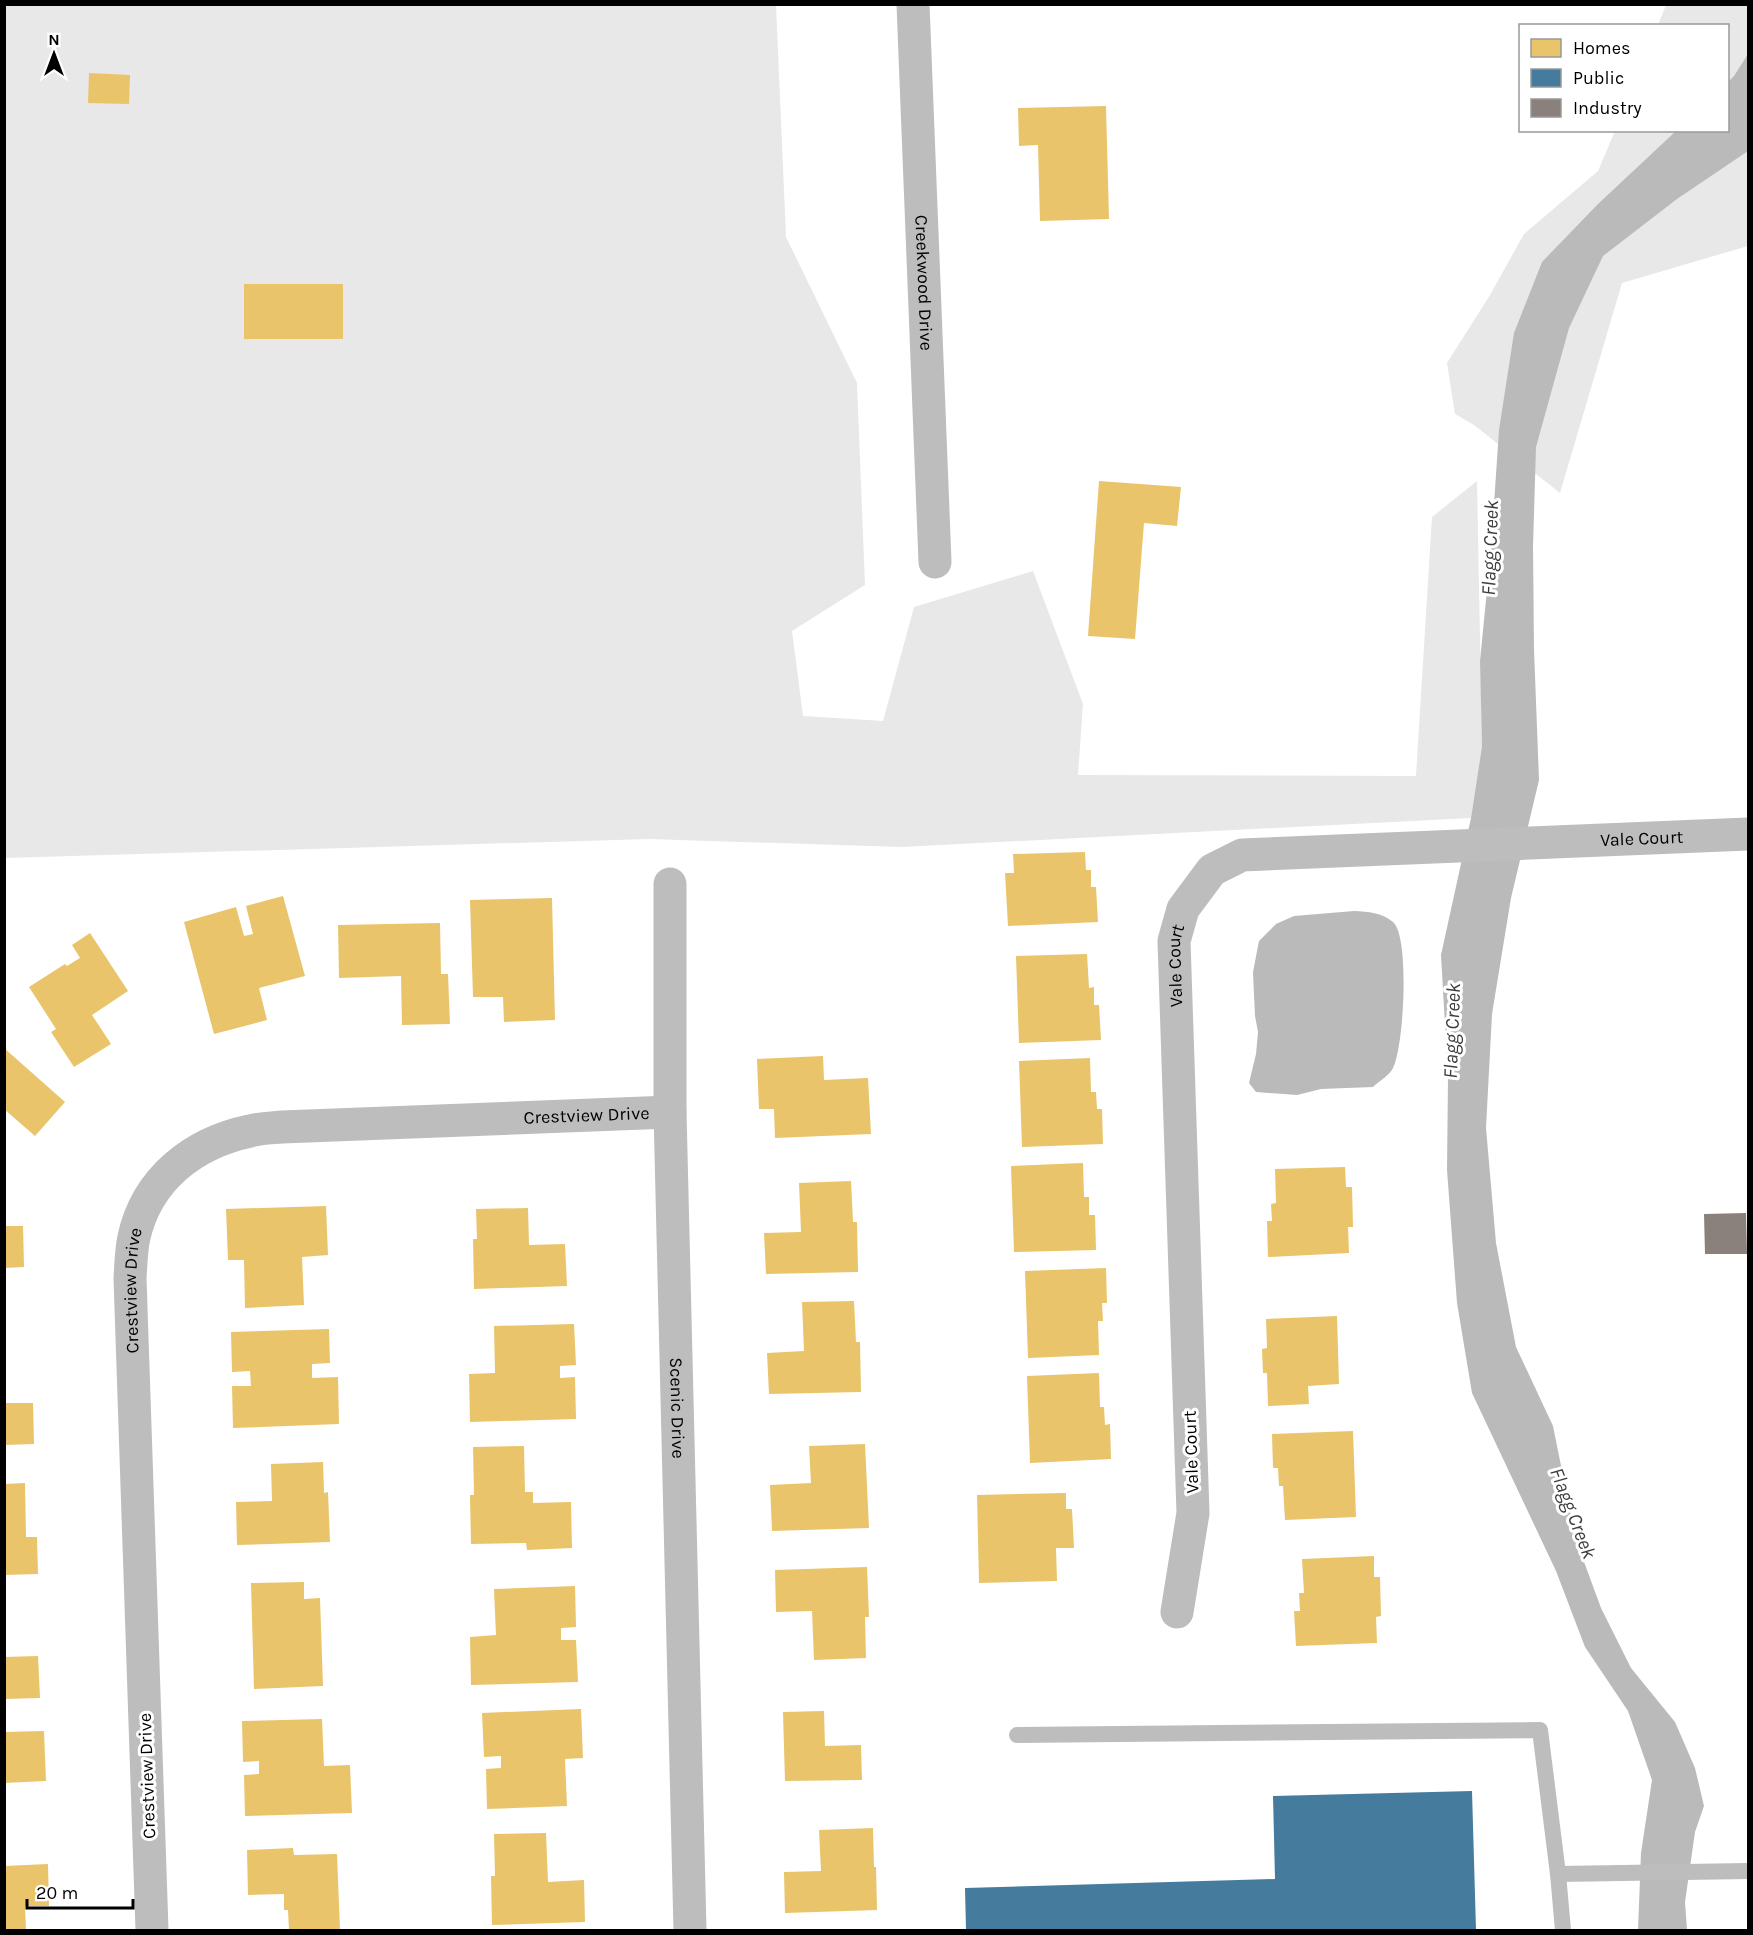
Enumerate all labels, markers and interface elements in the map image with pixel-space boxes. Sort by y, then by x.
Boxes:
north arrow [24,24,84,84]
legend [1519,24,1729,132]
text: N [48,30,60,49]
text: Homes [1573,37,1630,59]
text: Public [1573,67,1624,89]
text: Industry [1573,97,1642,119]
street label: Creekwood Drive [910,214,938,351]
water label: Flagg Creek [1477,499,1503,596]
street label: Vale Court [1600,826,1684,851]
street label: Vale Court [1163,921,1189,1008]
water label: Flagg Creek [1439,982,1465,1079]
street label: Crestview Drive [523,1102,650,1129]
street label: Crestview Drive [119,1225,147,1354]
street label: Scenic Drive [665,1357,689,1459]
street label: Vale Court [1179,1410,1203,1494]
water label: Flagg Creek [1545,1464,1601,1563]
street label: Crestview Drive [134,1713,160,1839]
scale bar [27,1872,134,1910]
text: 20 m [36,1882,78,1904]

